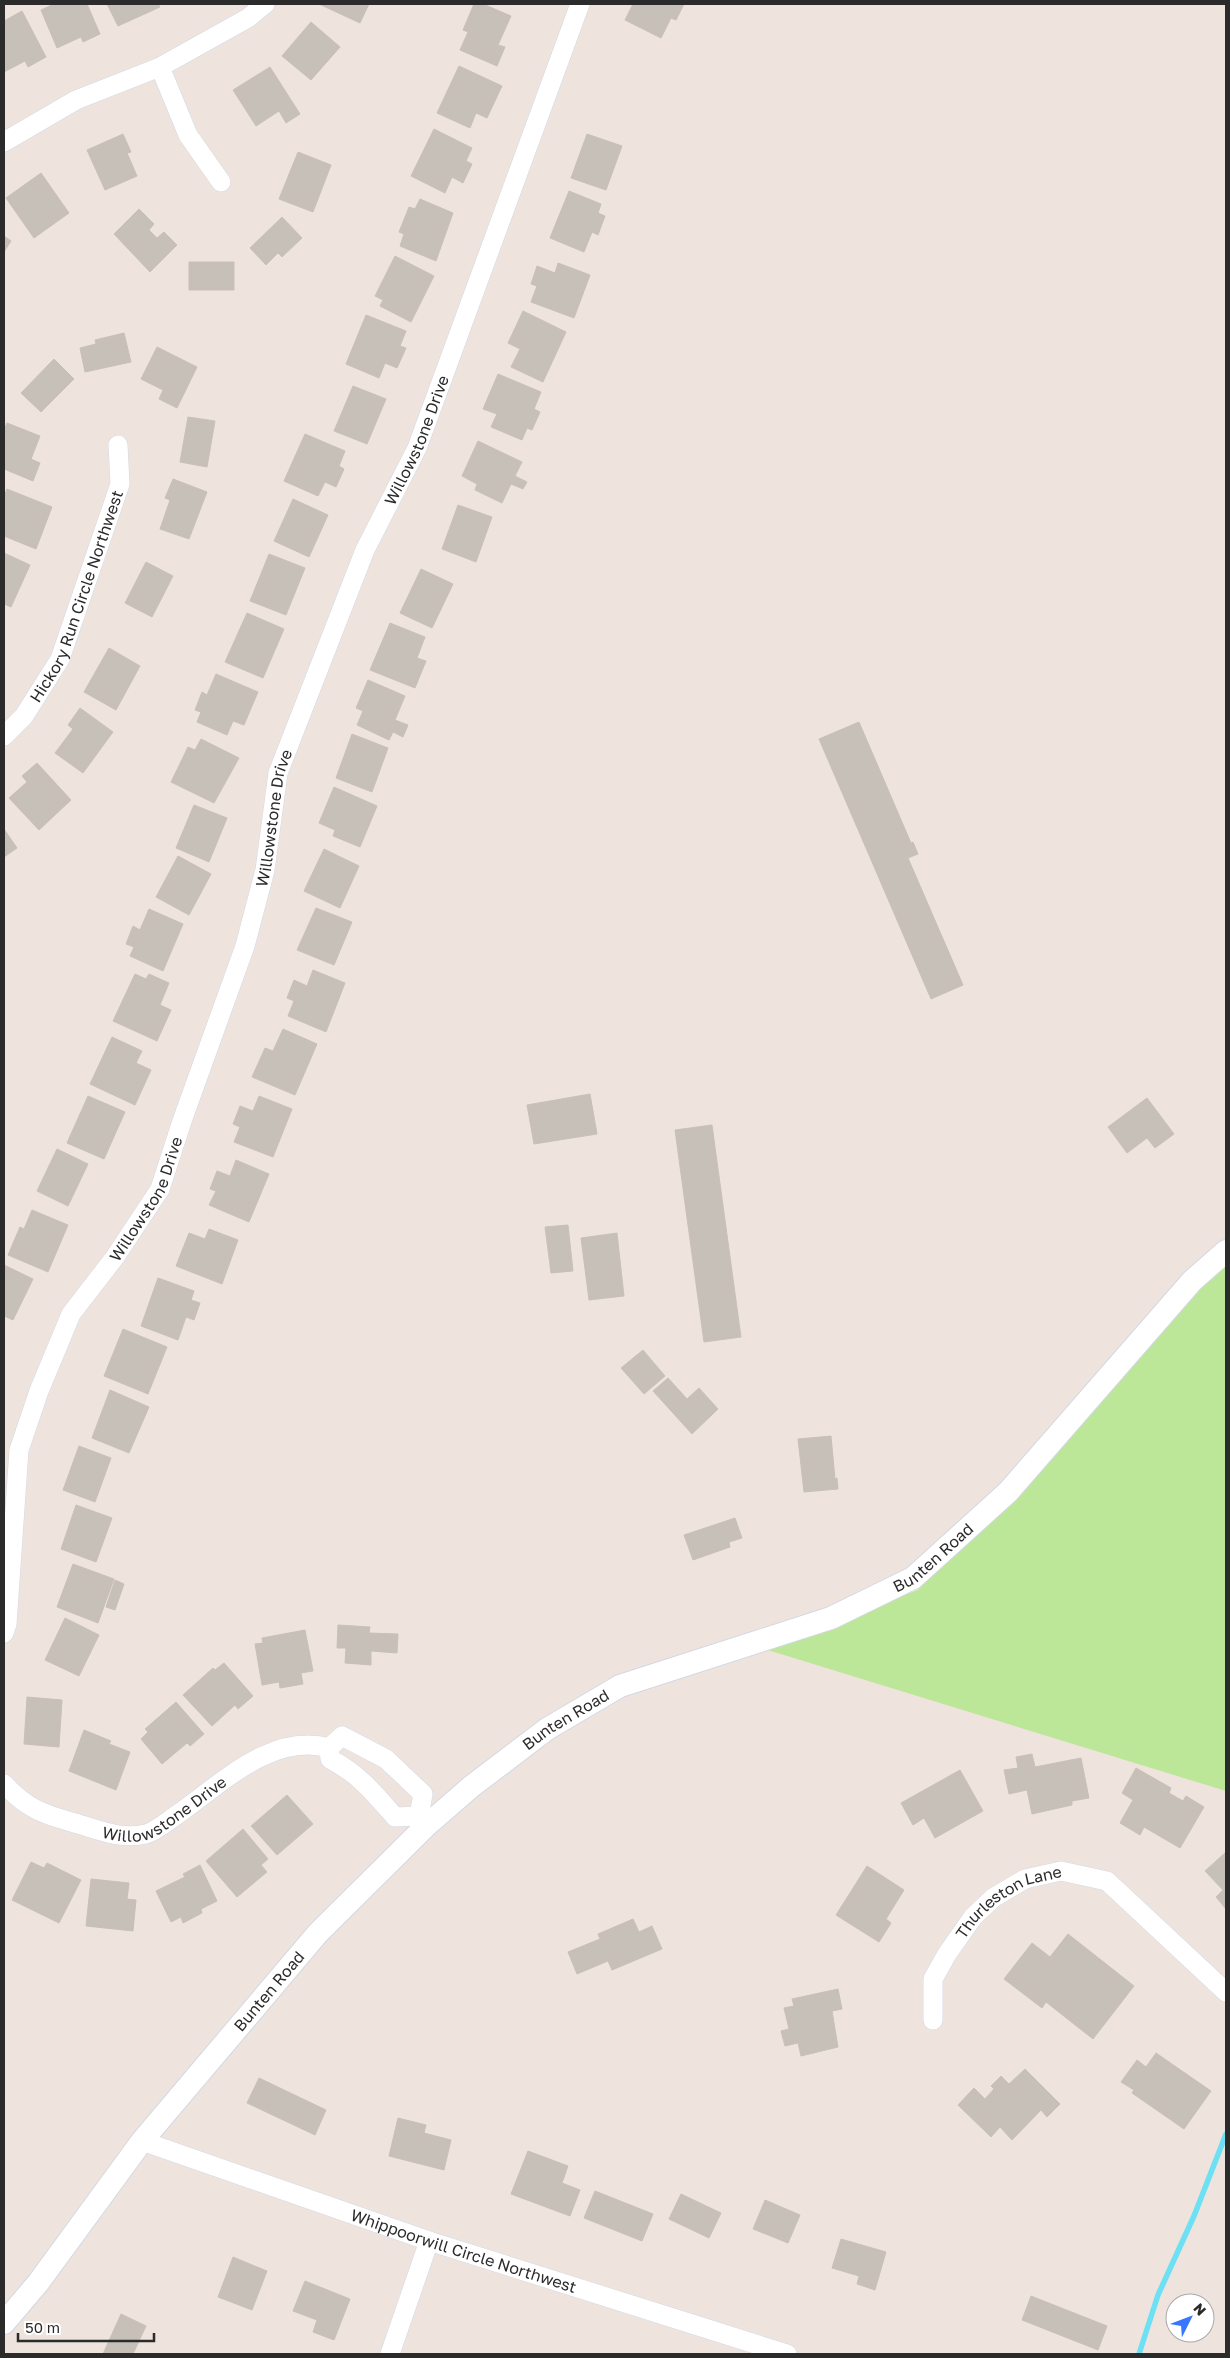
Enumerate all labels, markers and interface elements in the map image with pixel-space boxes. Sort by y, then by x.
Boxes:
street label: Willowstone Drive [380,372,453,508]
street label: Hickory Run Circle Northwest [25,488,127,706]
street label: Willowstone Drive [251,746,296,889]
street label: Willowstone Drive [105,1134,186,1265]
street label: Bunten Road [890,1518,977,1596]
street label: Bunten Road [518,1685,613,1754]
street label: Willowstone Drive [100,1771,230,1846]
street label: Thurleston Lane [951,1861,1063,1942]
street label: Bunten Road [229,1947,308,2035]
street label: Whippoorwill Circle Northwest [348,2205,579,2297]
north arrow [1165,2293,1215,2343]
text: N [1190,2299,1210,2319]
scale bar [18,2310,154,2342]
text: 50 m [25,2318,60,2336]

